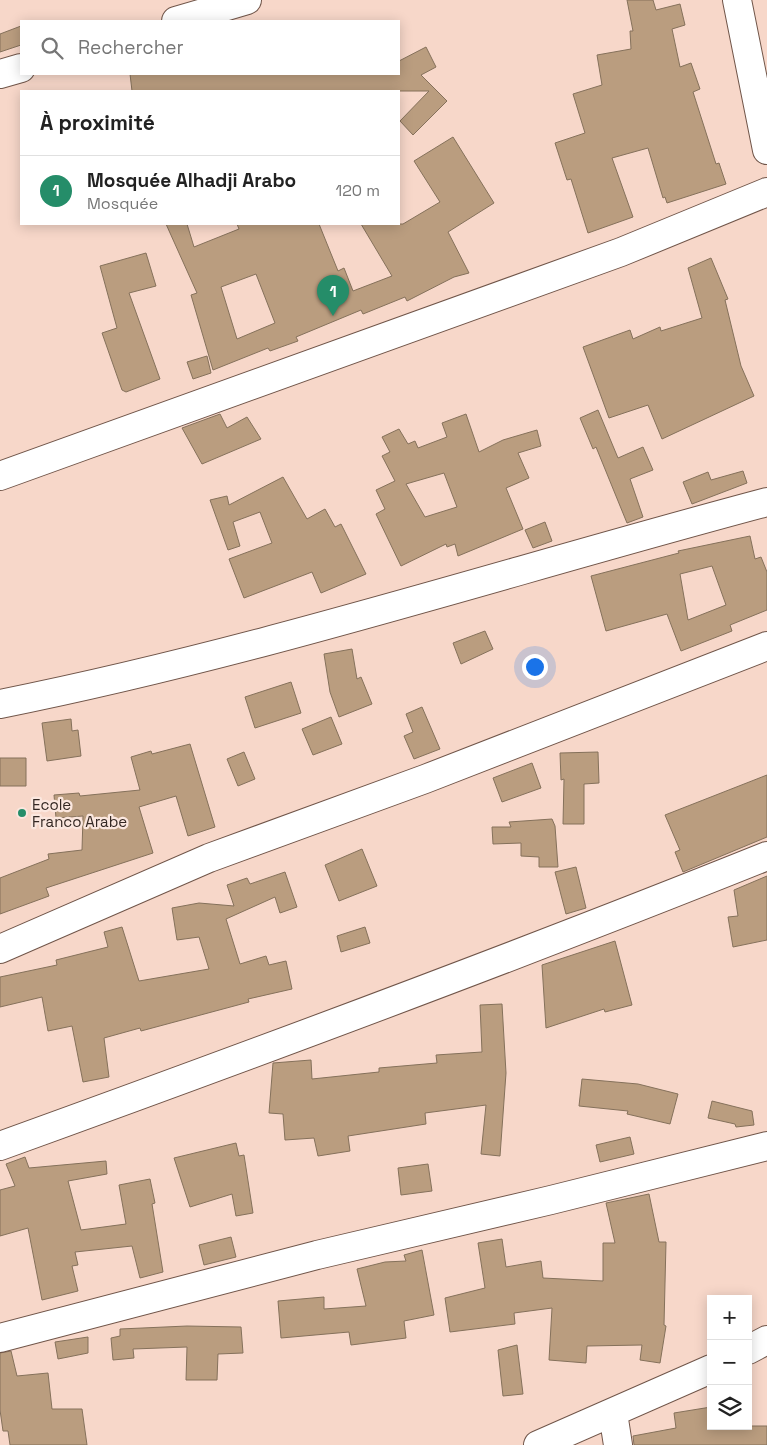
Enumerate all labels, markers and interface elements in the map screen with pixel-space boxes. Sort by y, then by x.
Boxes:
search box [20,20,400,75]
icon: search [38,34,66,62]
text: Rechercher [78,35,184,60]
text: À proximité [40,109,155,136]
text: Mosquée Alhadji Arabo [87,168,296,193]
text: 1 [52,180,60,201]
text: 120 m [336,180,380,201]
text: Mosquée [87,193,158,214]
pin: 1 [317,275,349,316]
your location [522,654,548,680]
place label: Ecole Franco Arabe [32,795,127,831]
marker: Ecole Franco Arabe [16,807,28,819]
map controls [707,1295,752,1430]
button: + [707,1295,752,1340]
button: − [707,1340,752,1385]
button: layers [707,1385,752,1430]

